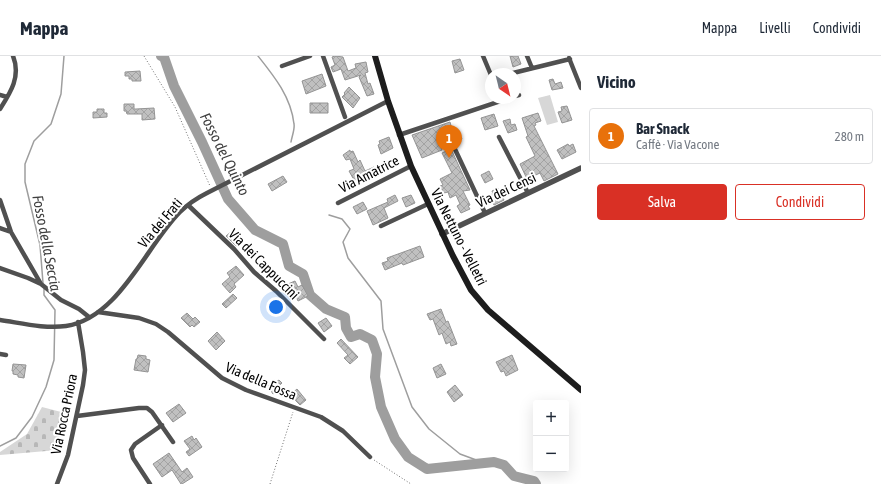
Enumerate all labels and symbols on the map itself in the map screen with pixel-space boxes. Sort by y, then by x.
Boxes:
north arrow [485,68,521,104]
water label: Fosso del Quinto [197,110,253,198]
pin: 1 [436,125,462,158]
street label: Via Amatrice [336,152,402,196]
street label: Via dei Censi [474,169,538,211]
street label: Via Nettuno - Velletri [428,186,490,288]
water label: Fosso della Seccia [29,194,65,292]
street label: Via dei Frati [135,195,185,251]
street label: Via dei Cappuccini [225,225,303,303]
your location [266,297,286,317]
street label: Via della Fossa [223,359,299,403]
street label: Via Rocca Priora [48,372,80,456]

